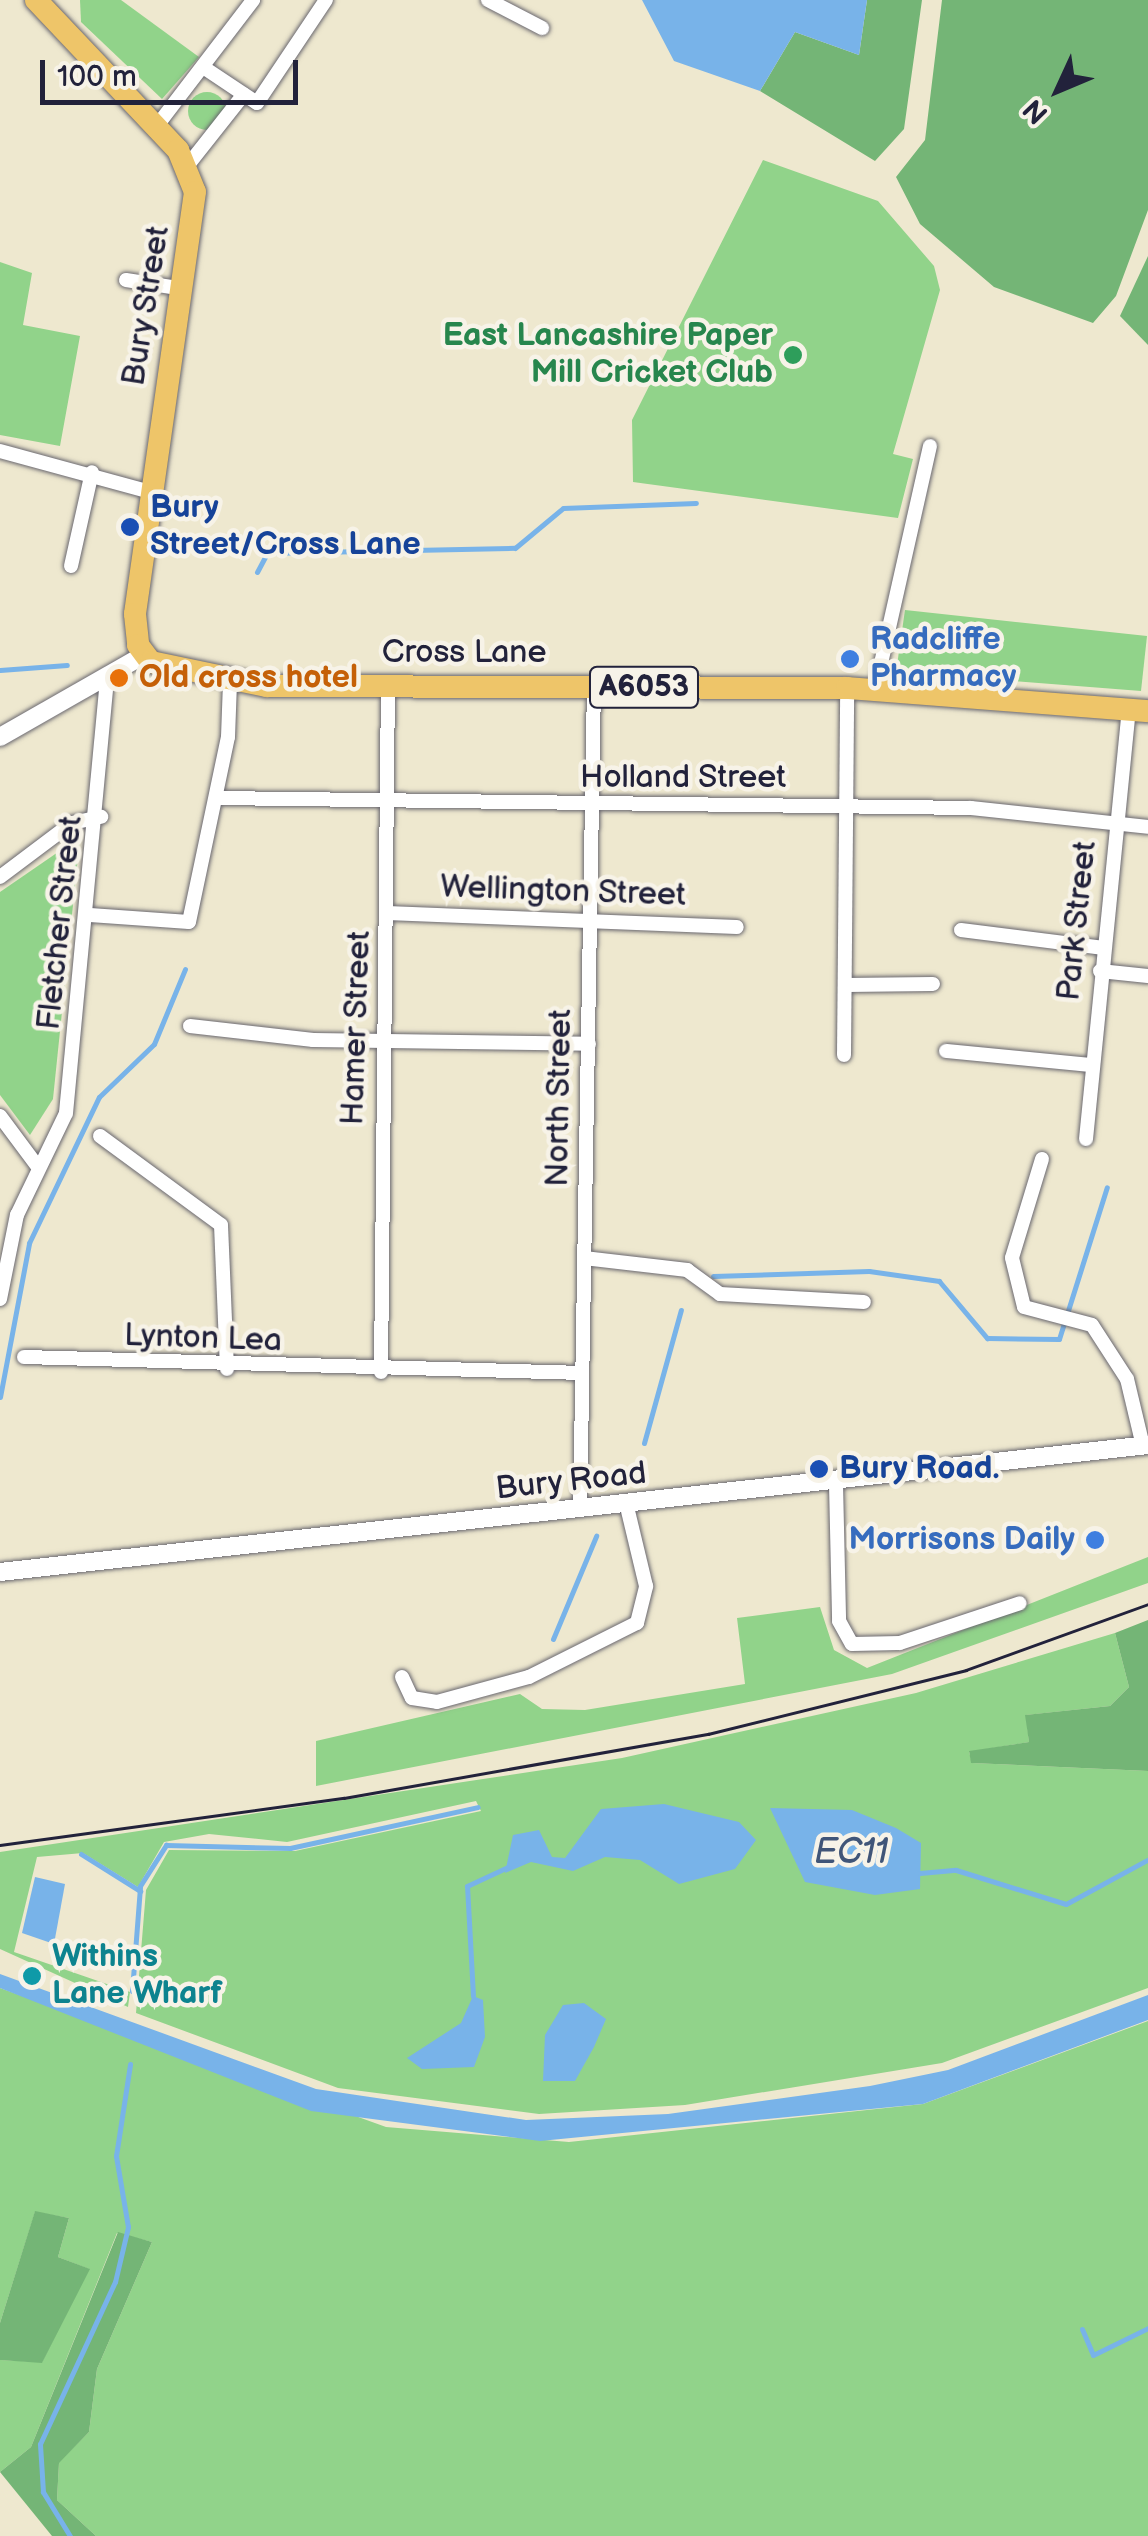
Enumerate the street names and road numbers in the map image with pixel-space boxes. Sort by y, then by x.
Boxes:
street label: Bury Street [115,222,179,390]
street label: Cross Lane [382,634,546,672]
road number: A6053 [586,662,702,712]
street label: Holland Street [580,759,786,797]
street label: Fletcher Street [31,814,91,1032]
street label: Park Street [1051,839,1105,1003]
street label: Wellington Street [439,869,687,915]
street label: Hamer Street [334,930,380,1126]
street label: North Street [539,1009,581,1187]
street label: Lynton Lea [123,1317,283,1361]
street label: Bury Road [493,1455,649,1509]

